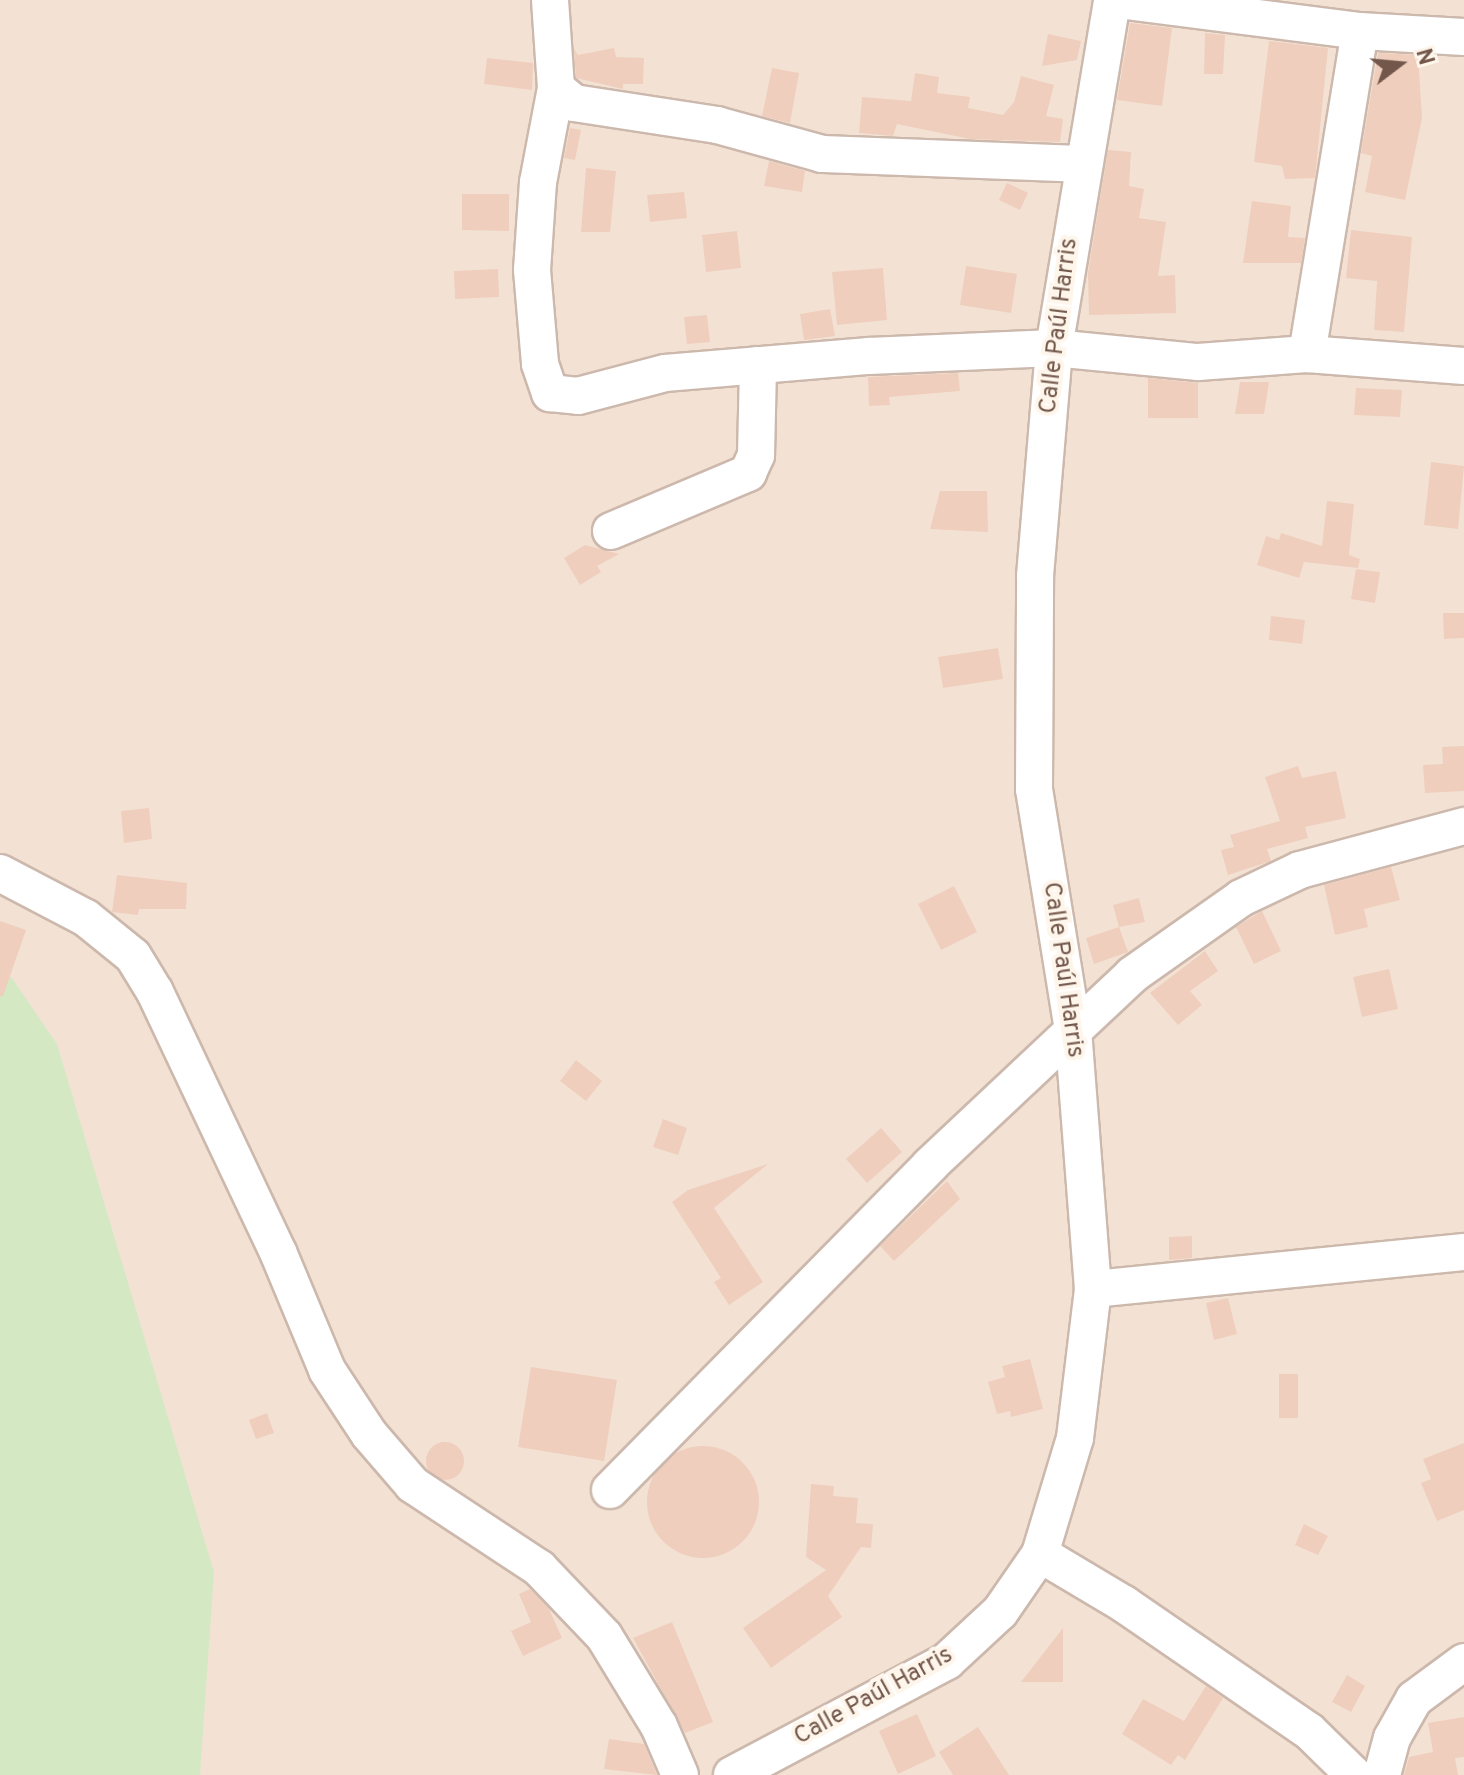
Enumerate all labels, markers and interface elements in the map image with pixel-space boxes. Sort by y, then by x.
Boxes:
north arrow [1360,24,1440,104]
text: N [1408,46,1439,69]
street label: Calle Paúl Harris [1035,237,1085,415]
street label: Calle Paúl Harris [1035,880,1089,1060]
street label: Calle Paúl Harris [790,1642,958,1752]

